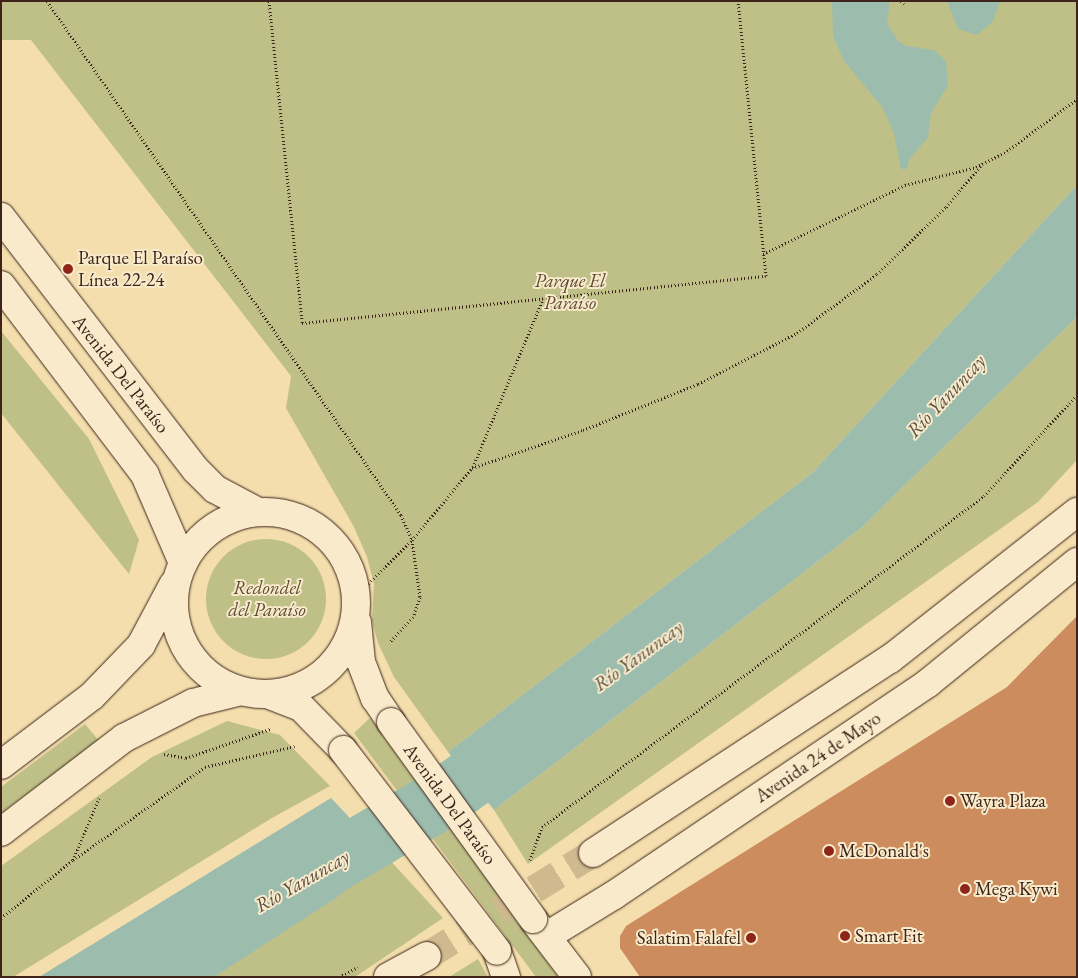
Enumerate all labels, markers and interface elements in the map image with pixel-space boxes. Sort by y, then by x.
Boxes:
place label: Parque El Paraíso Línea 22-24 [78,247,203,291]
marker: Parque El Paraíso Línea 22-24 [62,263,74,275]
park label: Parque El Paraíso [535,270,605,314]
street label: Avenida Del Paraíso [68,310,174,438]
water label: Río Yanuncay [901,349,991,443]
park label: Redondel del Paraíso [228,577,306,621]
water label: Río Yanuncay [588,615,688,697]
street label: Avenida 24 de Mayo [751,706,885,808]
street label: Avenida Del Paraíso [398,739,502,869]
place label: Wayra Plaza [960,790,1046,812]
marker: Wayra Plaza [944,795,956,807]
place label: McDonald's [839,840,929,862]
water label: Río Yanuncay [251,844,353,918]
marker: McDonald's [823,845,835,857]
place label: Mega Kywi [975,878,1058,900]
marker: Mega Kywi [959,883,971,895]
place label: Smart Fit [855,925,923,947]
place label: Salatim Falafel [637,927,741,949]
marker: Smart Fit [839,930,851,942]
marker: Salatim Falafel [745,932,757,944]

